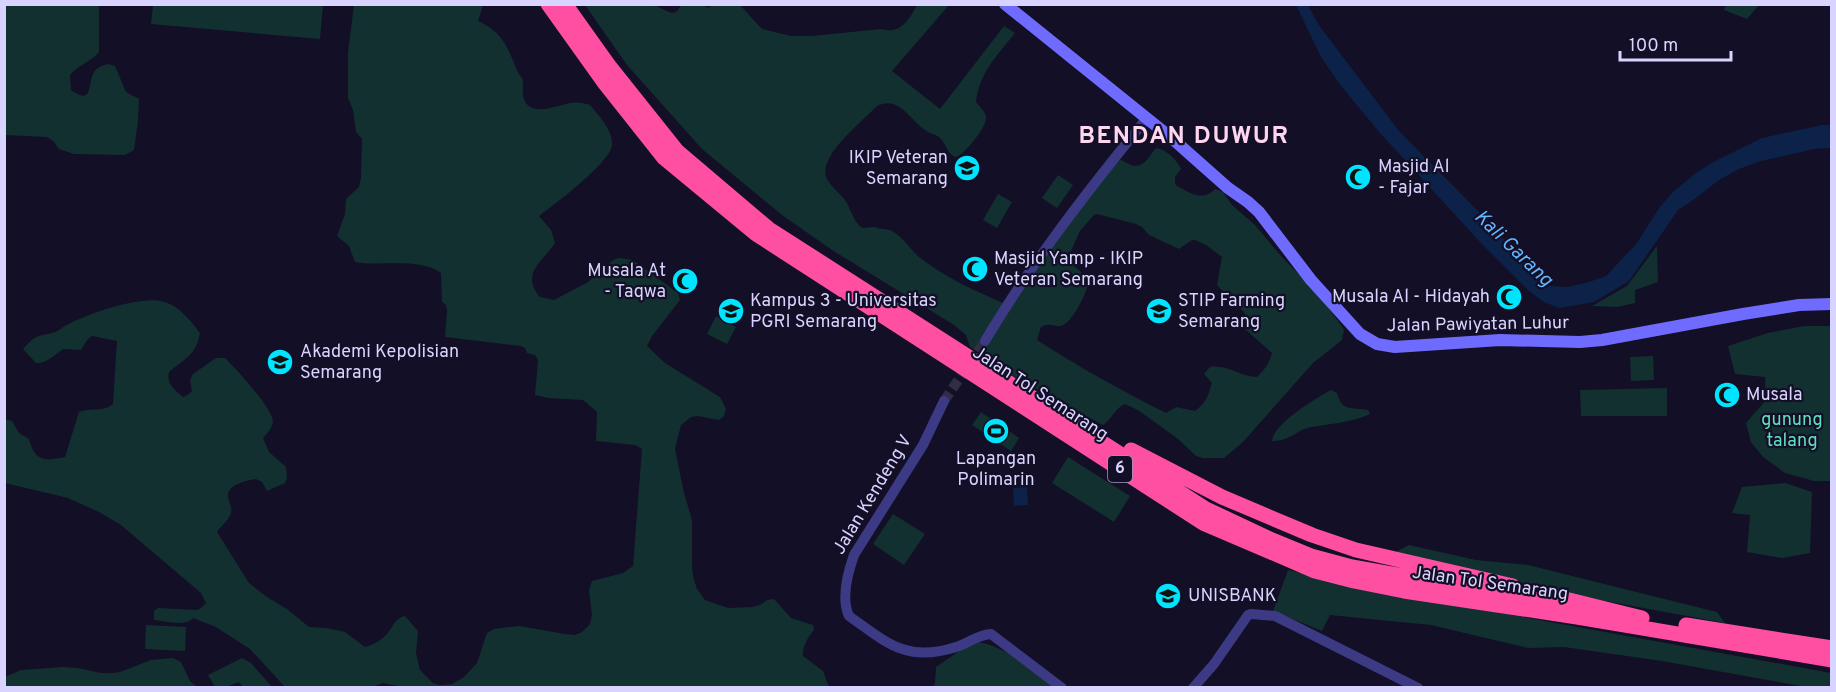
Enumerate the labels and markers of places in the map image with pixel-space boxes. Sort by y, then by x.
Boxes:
place label: IKIP Veteran Semarang [849,147,948,191]
school or university icon: IKIP Veteran Semarang [952,153,982,183]
place label: Masjid Al - Fajar [1378,156,1450,200]
mosque icon: Masjid Al - Fajar [1343,162,1373,192]
place label: Masjid Yamp - IKIP Veteran Semarang [994,248,1143,292]
mosque icon: Masjid Yamp - IKIP Veteran Semarang [960,254,990,284]
place label: Musala At - Taqwa [587,260,666,304]
mosque icon: Musala At - Taqwa [670,266,700,296]
mosque icon: Musala Al - Hidayah [1494,282,1524,312]
place label: Musala Al - Hidayah [1332,286,1490,309]
place label: Kampus 3 - Universitas PGRI Semarang [750,290,937,334]
place label: STIP Farming Semarang [1178,290,1285,334]
school or university icon: Kampus 3 - Universitas PGRI Semarang [716,296,746,326]
school or university icon: STIP Farming Semarang [1144,296,1174,326]
place label: Akademi Kepolisian Semarang [300,341,459,385]
school or university icon: Akademi Kepolisian Semarang [265,347,295,377]
mosque icon: Musala [1712,380,1742,410]
place label: Musala [1746,384,1803,407]
sports icon: Lapangan Polimarin [981,416,1011,446]
place label: Lapangan Polimarin [956,448,1036,492]
school or university icon: UNISBANK [1153,581,1183,611]
place label: UNISBANK [1188,585,1277,608]

